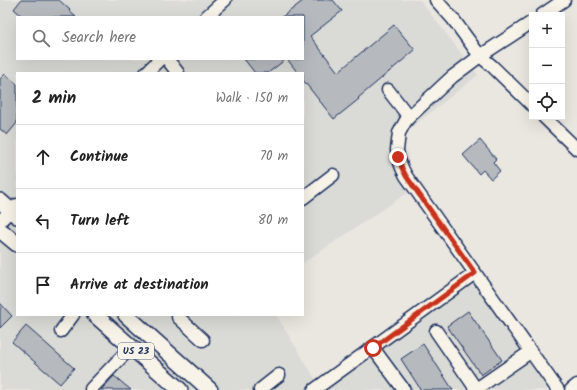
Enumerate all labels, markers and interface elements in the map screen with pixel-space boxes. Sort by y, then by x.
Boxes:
map controls [529,12,565,120]
button: + [529,12,565,48]
search box [16,16,304,60]
text: Search here [62,26,136,50]
icon: search [30,27,52,49]
button: − [529,48,565,84]
button: locate [529,84,565,120]
text: 2 min [32,85,76,112]
text: Walk · 150 m [216,88,288,109]
text: Continue [70,145,128,169]
icon: ahead [32,146,54,168]
text: 70 m [260,146,288,167]
route end [389,148,407,166]
text: Turn left [70,209,130,233]
icon: left [32,210,54,232]
text: 80 m [258,210,288,231]
text: Arrive at destination [70,273,209,297]
icon: arrive [32,274,54,296]
route start [364,339,382,357]
road number: US 23 [118,343,154,359]

